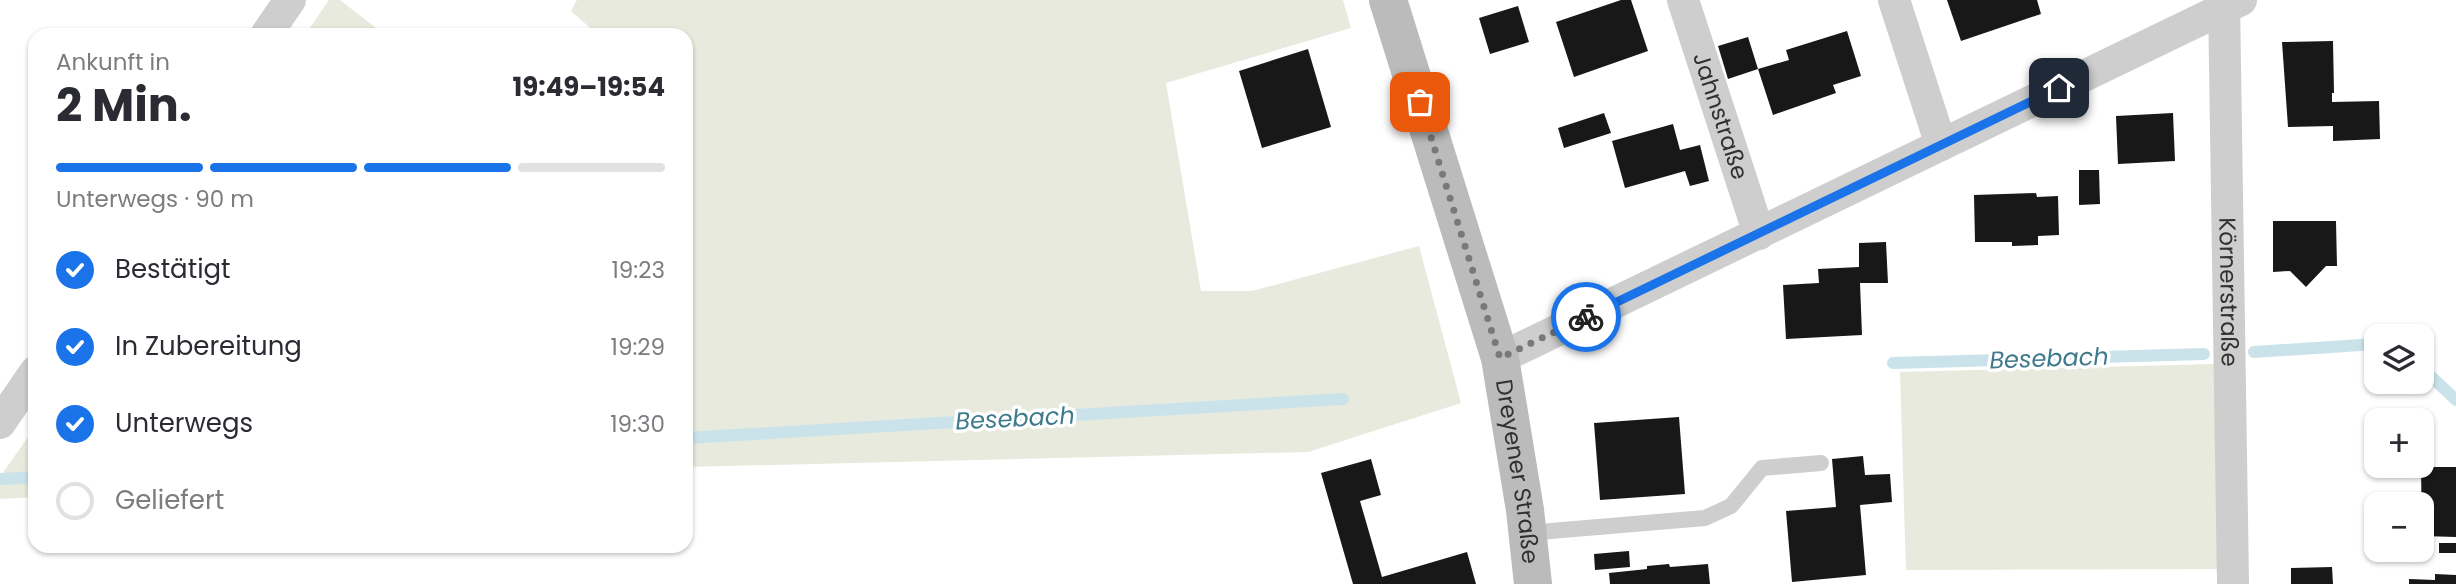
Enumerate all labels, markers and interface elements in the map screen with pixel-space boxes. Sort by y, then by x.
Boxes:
text: Ankunft in [56,46,170,78]
street label: Jahnstraße [1685,48,1756,184]
pin [2029,58,2089,118]
text: 19:49–19:54 [513,69,665,105]
icon: home [2040,69,2078,107]
pin [1390,72,1450,132]
text: 2 Min. [56,73,192,137]
icon: bag [1401,83,1439,121]
text: Unterwegs · 90 m [56,183,254,215]
street label: Körnerstraße [2211,217,2246,367]
icon: check [56,251,94,289]
text: Bestätigt [115,251,231,287]
text: 19:23 [611,254,665,286]
courier [1551,282,1621,352]
icon: bike [1567,298,1605,336]
map controls [2364,324,2434,562]
button: layers [2364,324,2434,394]
icon: check [56,328,94,366]
text: In Zubereitung [115,328,302,364]
text: 19:29 [611,331,665,363]
water label: Besebach [1989,339,2109,377]
street label: Dreyener Straße [1488,377,1547,565]
water label: Besebach [955,398,1075,438]
icon: check [56,405,94,443]
text: Unterwegs [115,405,253,441]
text: 19:30 [610,408,665,440]
button: + [2364,408,2434,478]
text: Geliefert [115,482,224,518]
button: − [2364,492,2434,562]

